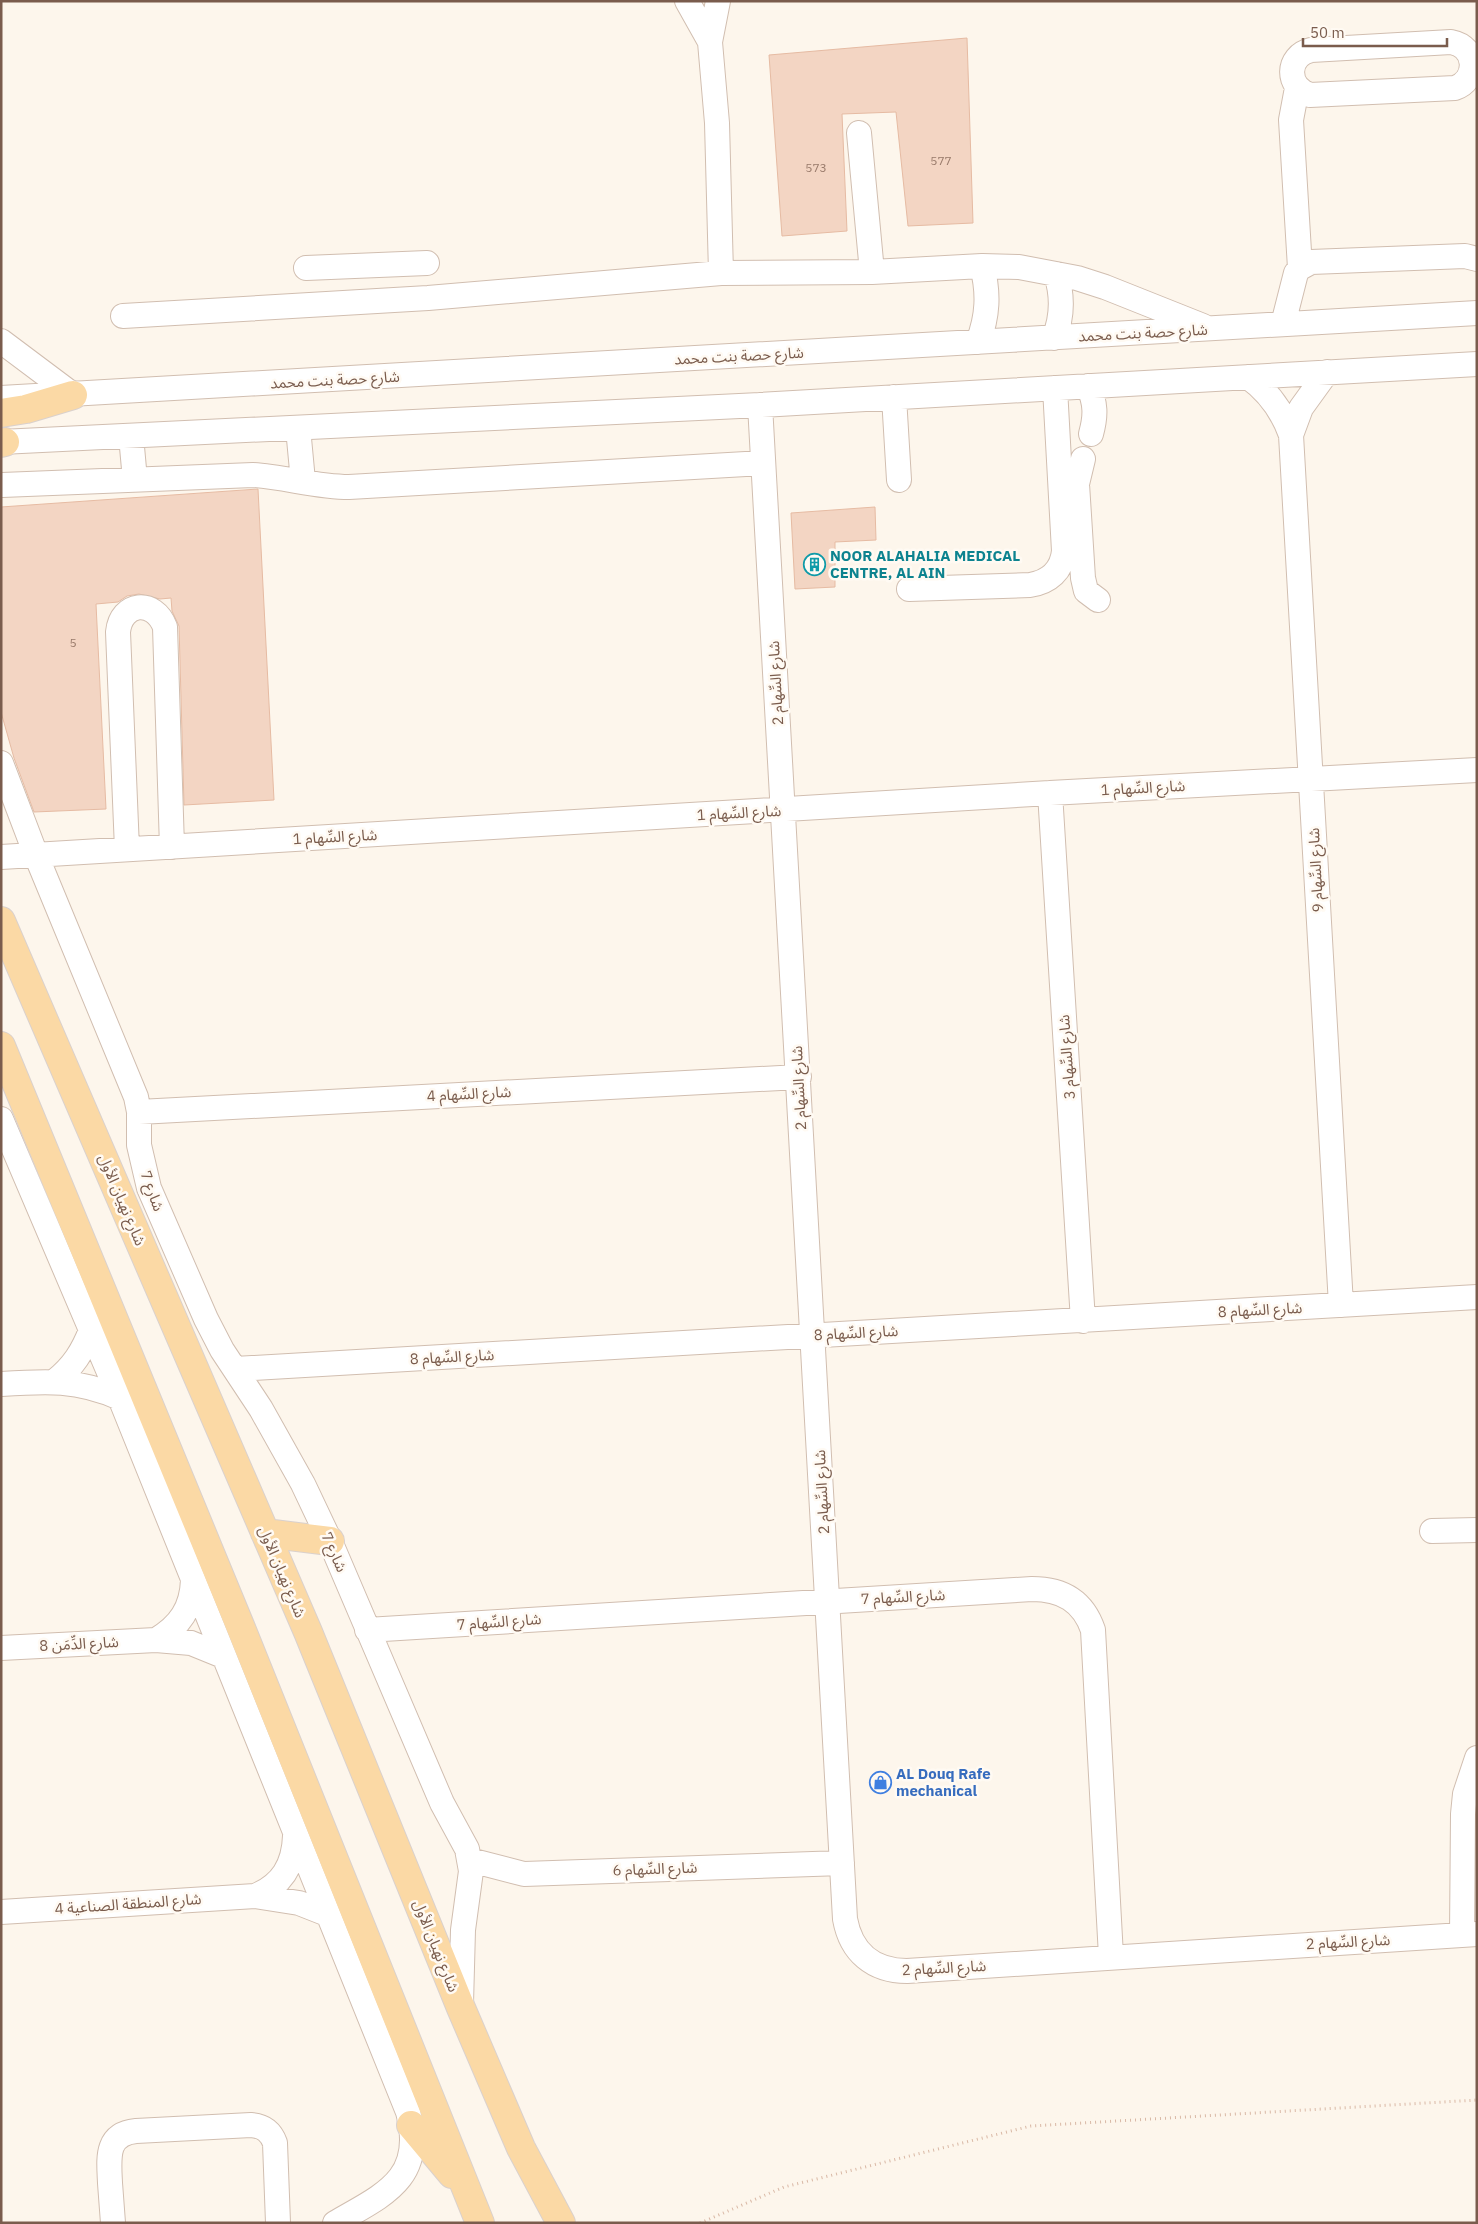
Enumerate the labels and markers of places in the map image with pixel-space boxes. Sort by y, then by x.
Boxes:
place label: NOOR ALAHALIA MEDICAL CENTRE, AL AIN [830,546,1020,582]
building icon: NOOR ALAHALIA MEDICAL CENTRE, AL AIN [802,553,826,577]
place label: AL Douq Rafe mechanical [896,1764,991,1800]
shop icon: AL Douq Rafe mechanical [868,1771,892,1795]

